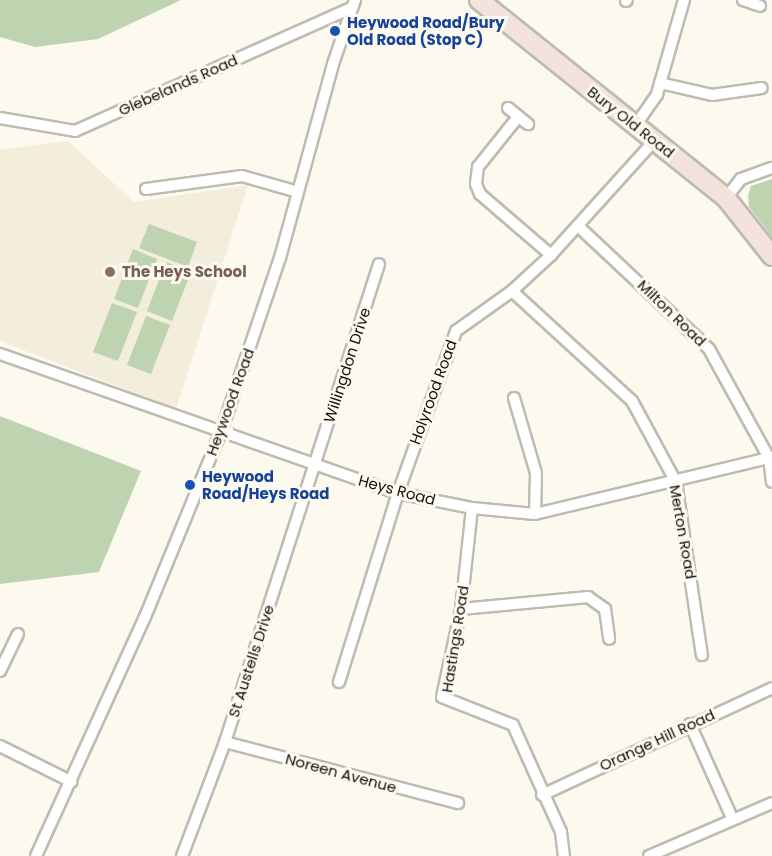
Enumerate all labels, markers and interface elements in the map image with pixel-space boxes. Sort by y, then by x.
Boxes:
place label: Heywood Road/Bury Old Road (Stop C) [347,13,505,48]
marker: Heywood Road/Bury Old Road (Stop C) [328,24,342,38]
street label: Glebelands Road [116,51,240,119]
street label: Bury Old Road [584,82,678,162]
place label: The Heys School [122,263,247,281]
marker: The Heys School [103,265,117,279]
street label: Milton Road [634,276,710,350]
street label: Willingdon Drive [320,305,374,425]
street label: Holyrood Road [406,337,460,447]
street label: Heywood Road [202,346,258,458]
place label: Heywood Road/Heys Road [202,467,329,502]
street label: Heys Road [357,471,437,509]
marker: Heywood Road/Heys Road [183,478,197,492]
street label: Merton Road [666,483,700,581]
street label: Hastings Road [438,584,472,694]
street label: St Austells Drive [224,602,278,720]
street label: Orange Hill Road [597,705,717,775]
street label: Noreen Avenue [283,750,399,796]

